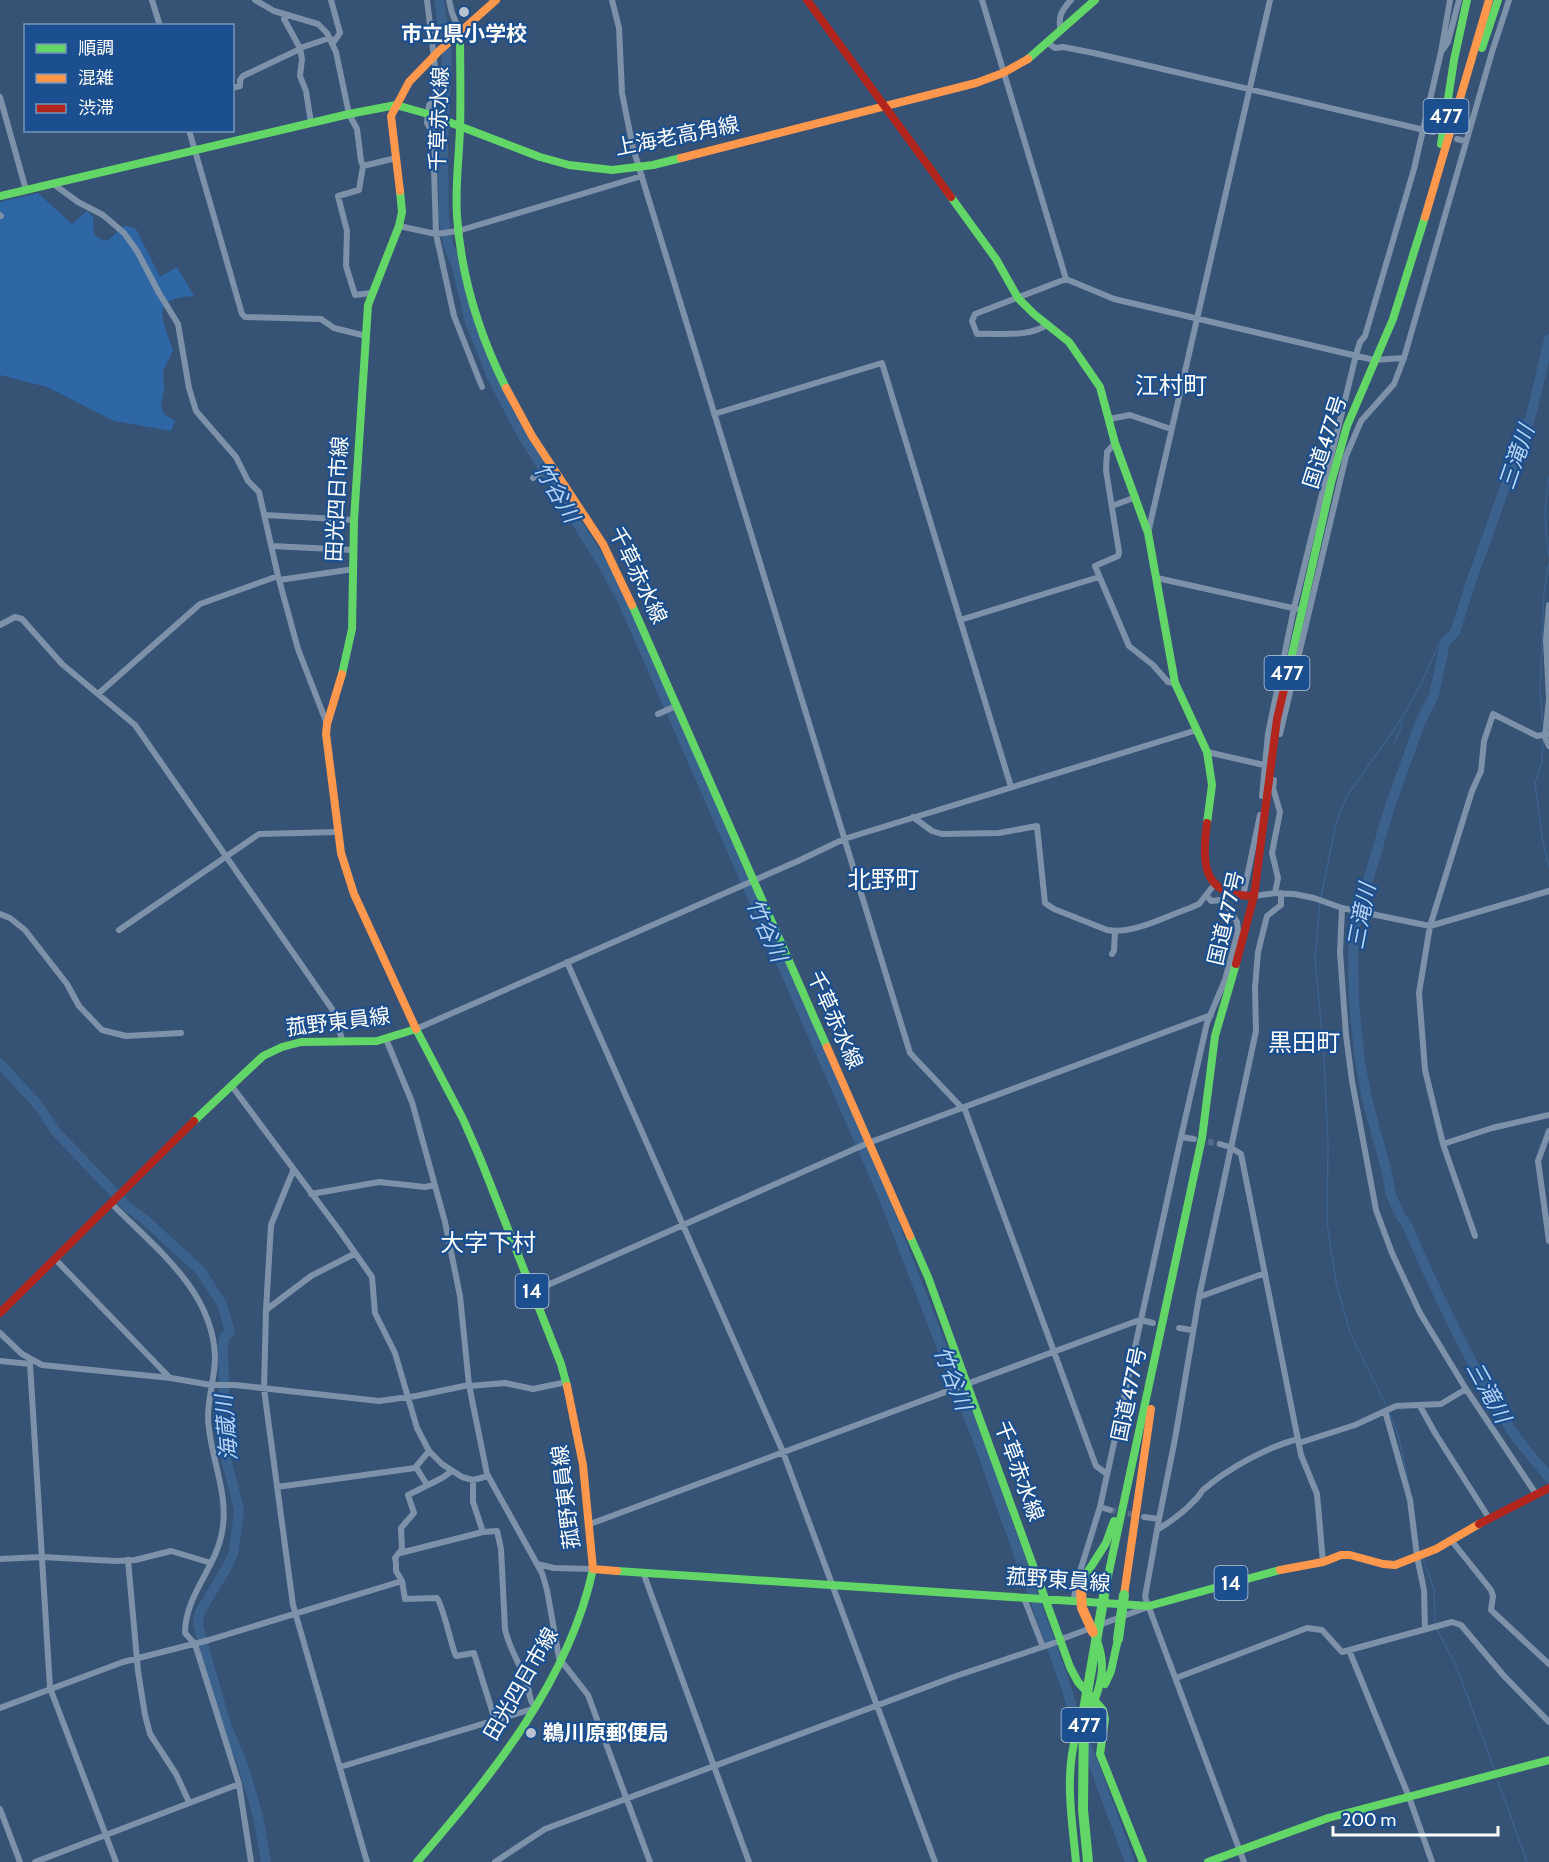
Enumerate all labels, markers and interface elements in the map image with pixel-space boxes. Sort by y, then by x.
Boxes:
marker: 市立県小学校 [457,5,471,19]
place label: 市立県小学校 [401,21,527,46]
legend [24,24,234,132]
text: 順調 [78,37,114,59]
street label: 千草赤水線 [424,66,453,172]
text: 混雑 [78,67,114,89]
text: 渋滞 [78,97,114,119]
road number: 477 [1424,99,1468,133]
street label: 上海老高角線 [613,111,741,160]
district label: 江村町 [1135,371,1207,400]
street label: 国道477号 [1298,392,1351,491]
water label: 三滝川 [1493,420,1541,493]
street label: 田光四日市線 [321,435,352,563]
water label: 竹谷川 [528,457,586,529]
street label: 千草赤水線 [604,522,673,627]
road number: 477 [1264,656,1310,690]
district label: 北野町 [847,865,919,894]
street label: 国道477号 [1203,868,1249,968]
water label: 三滝川 [1342,879,1381,951]
water label: 竹谷川 [741,895,793,968]
street label: 千草赤水線 [803,967,868,1073]
street label: 菰野東員線 [284,1003,392,1040]
district label: 黒田町 [1268,1028,1340,1057]
district label: 大字下村 [440,1228,536,1257]
road number: 14 [516,1274,548,1308]
water label: 竹谷川 [928,1343,978,1416]
street label: 国道477号 [1106,1344,1151,1444]
water label: 三滝川 [1461,1357,1517,1429]
water label: 海蔵川 [210,1392,243,1462]
street label: 千草赤水線 [990,1417,1049,1524]
street label: 菰野東員線 [547,1443,584,1551]
street label: 菰野東員線 [1005,1563,1111,1596]
road number: 14 [1214,1566,1248,1600]
street label: 田光四日市線 [478,1623,563,1745]
road number: 477 [1062,1708,1106,1742]
place label: 鵜川原郵便局 [543,1720,669,1745]
marker: 鵜川原郵便局 [524,1726,538,1740]
scale bar [1333,1799,1498,1837]
text: 200 m [1342,1809,1396,1831]

